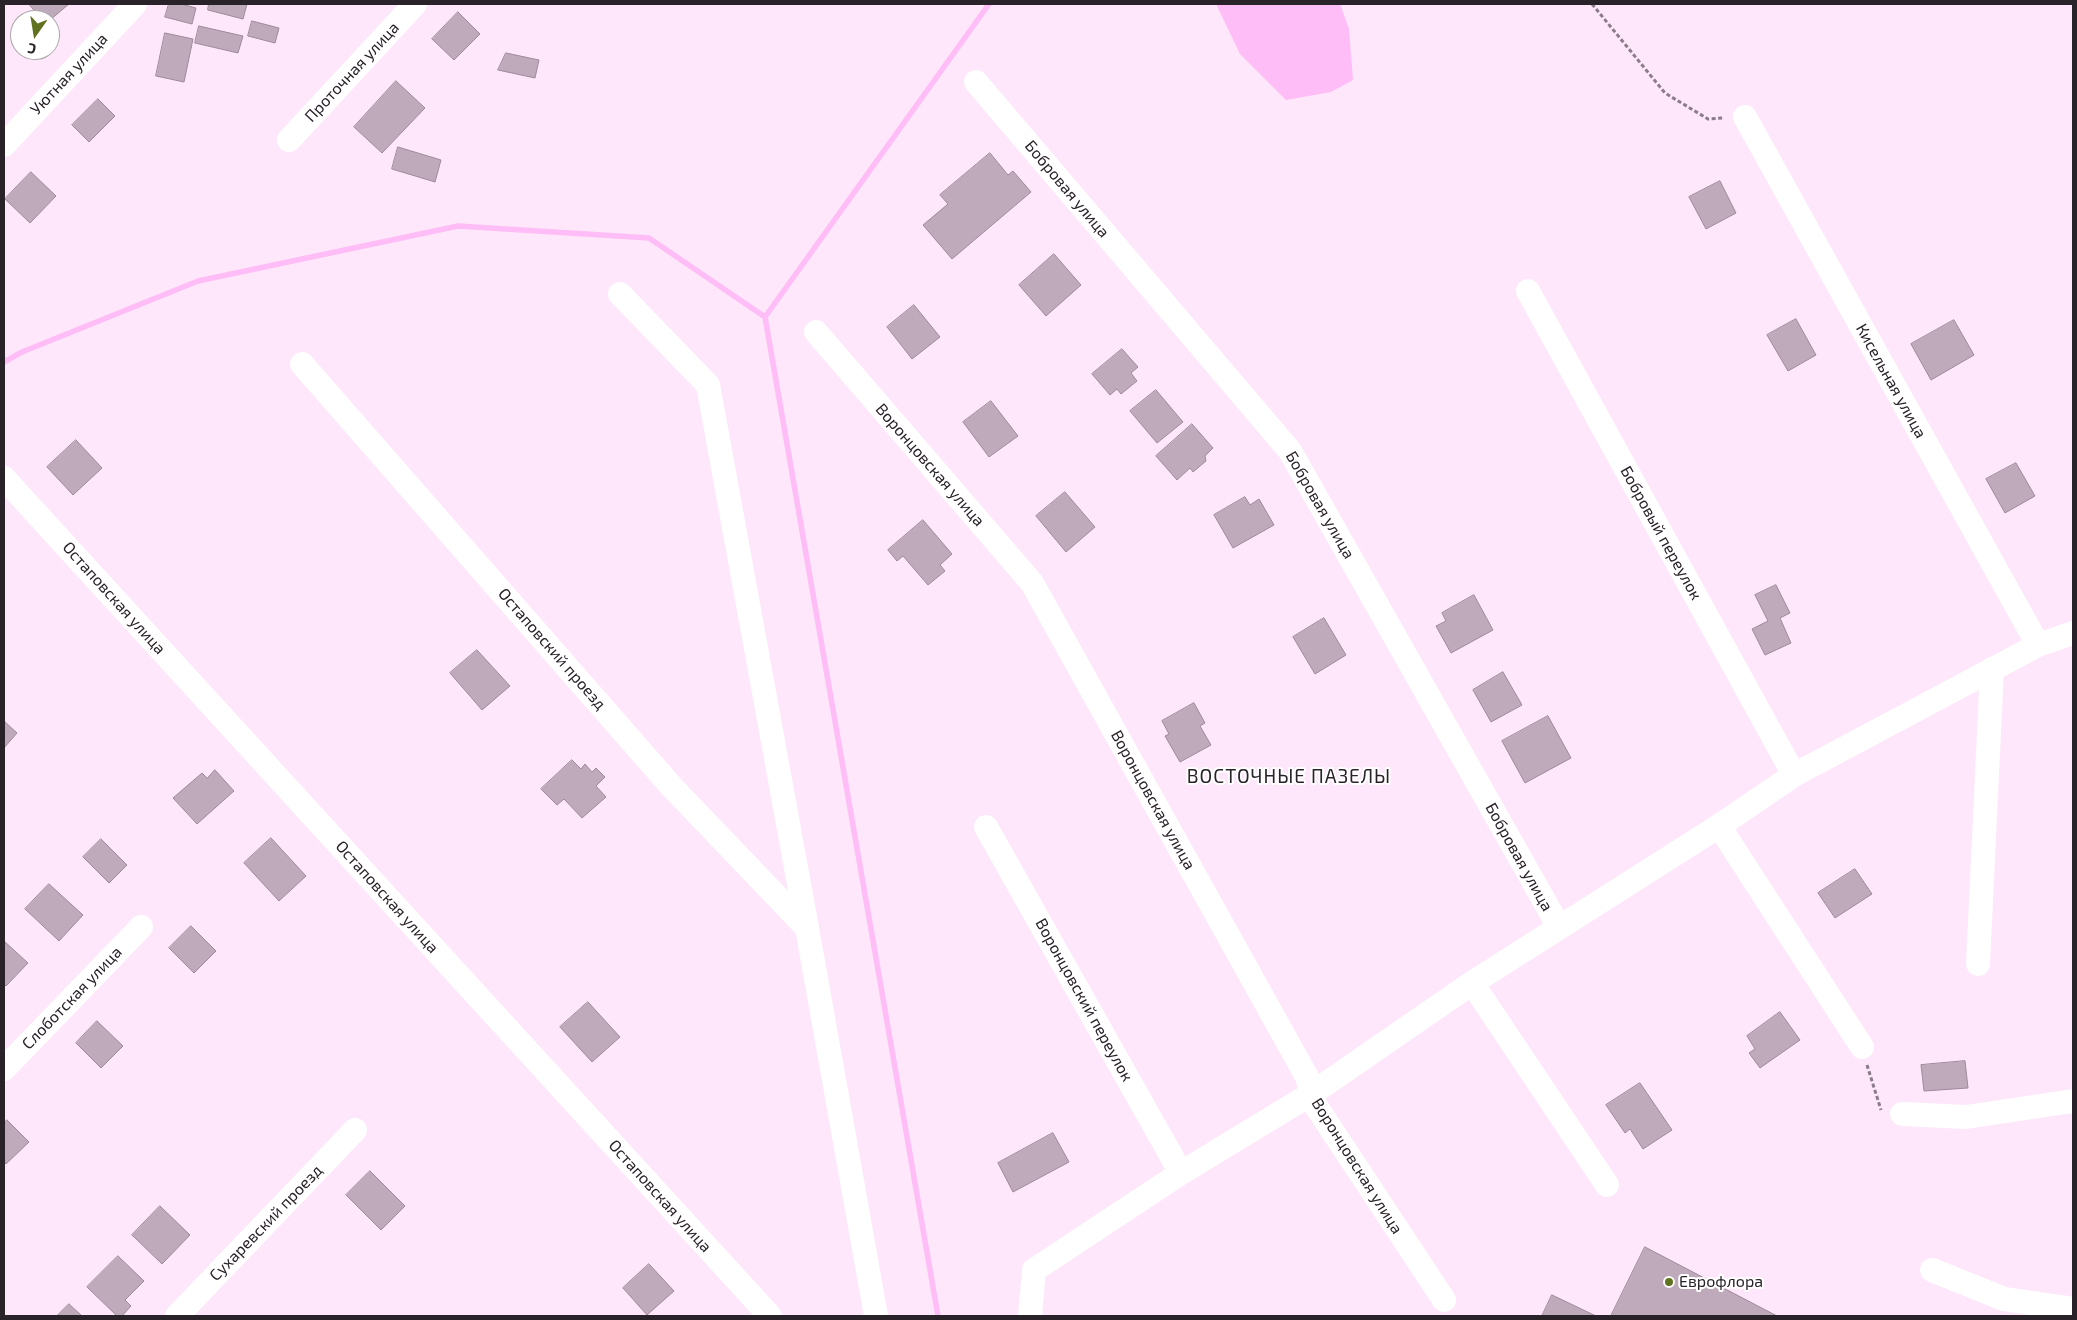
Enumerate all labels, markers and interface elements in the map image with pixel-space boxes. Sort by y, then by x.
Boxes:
north arrow [10,10,60,60]
street label: Проточная улица [301,18,403,126]
street label: Уютная улица [26,29,112,119]
text: С [26,40,38,58]
street label: Бобровая улица [1021,136,1113,242]
street label: Кисельная улица [1852,320,1930,442]
street label: Воронцовская улица [871,400,989,530]
street label: Бобровая улица [1281,448,1359,562]
street label: Бобровый переулок [1616,463,1706,603]
street label: Остаповская улица [58,538,170,658]
street label: Остаповский проезд [494,584,610,714]
street label: Воронцовская улица [1107,727,1199,873]
district label: ВОСТОЧНЫЕ ПАЗЕЛЫ [1185,766,1393,788]
street label: Бобровая улица [1481,799,1557,915]
street label: Остаповская улица [331,837,443,957]
street label: Воронцовский переулок [1031,915,1137,1085]
street label: Слоботская улица [18,943,126,1053]
street label: Воронцовская улица [1307,1095,1407,1237]
street label: Остаповская улица [604,1136,716,1256]
street label: Сухаревский проезд [206,1161,326,1285]
place label: Еврофлора [1679,1272,1763,1292]
marker: Еврофлора [1663,1276,1675,1288]

